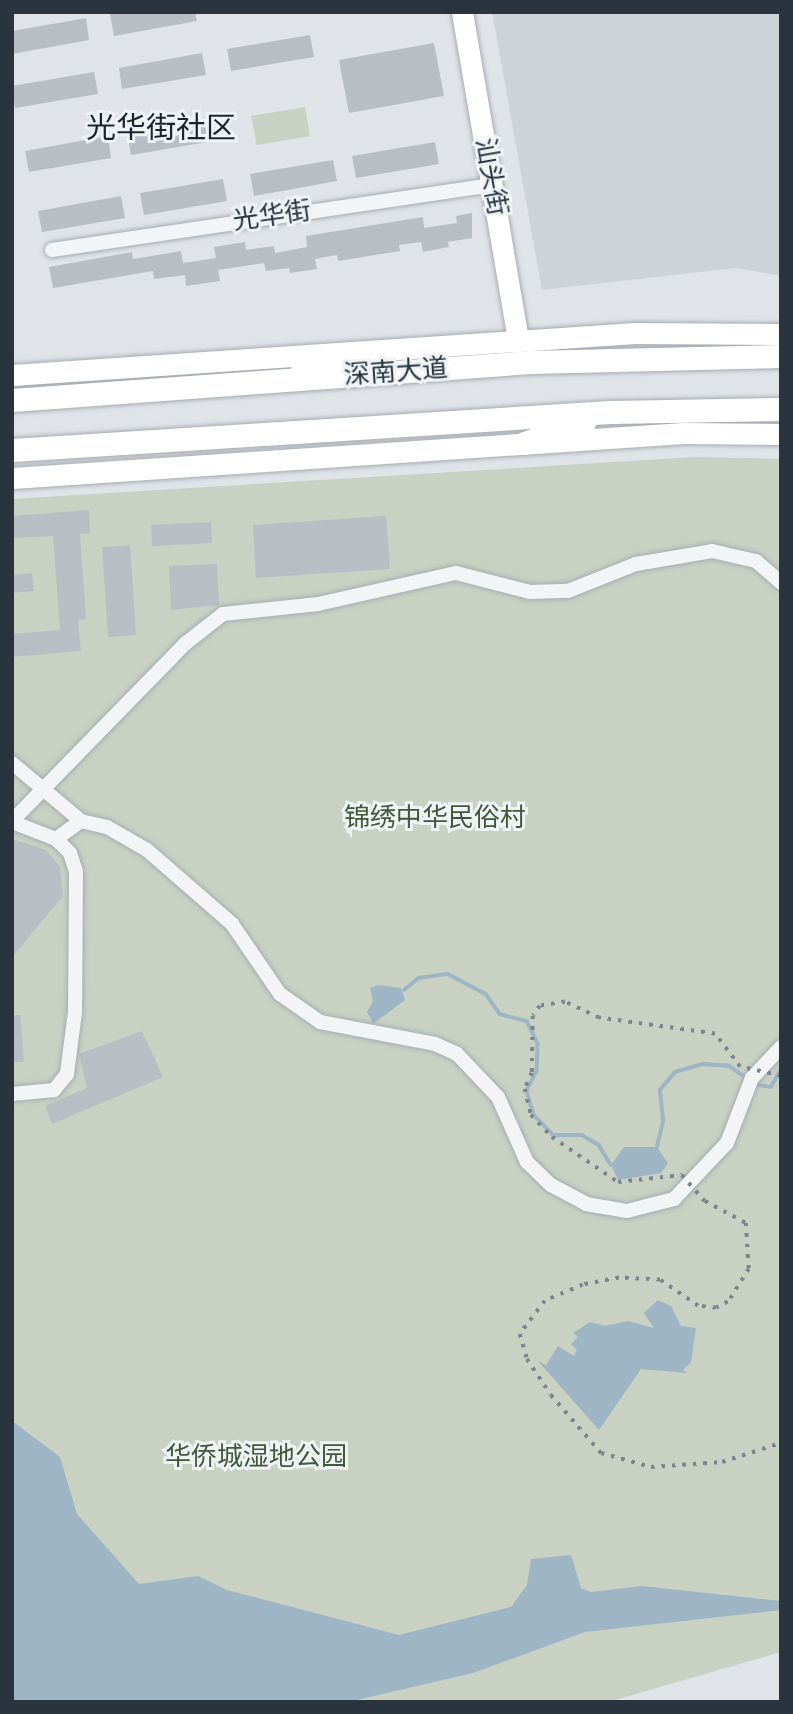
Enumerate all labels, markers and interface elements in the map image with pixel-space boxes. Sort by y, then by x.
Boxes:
district label: 光华街社区 [86,111,236,147]
street label: 汕头街 [468,136,512,218]
street label: 光华街 [231,196,313,238]
street label: 深南大道 [343,354,449,392]
park label: 锦绣中华民俗村 [344,803,526,835]
park label: 华侨城湿地公园 [165,1442,347,1474]

